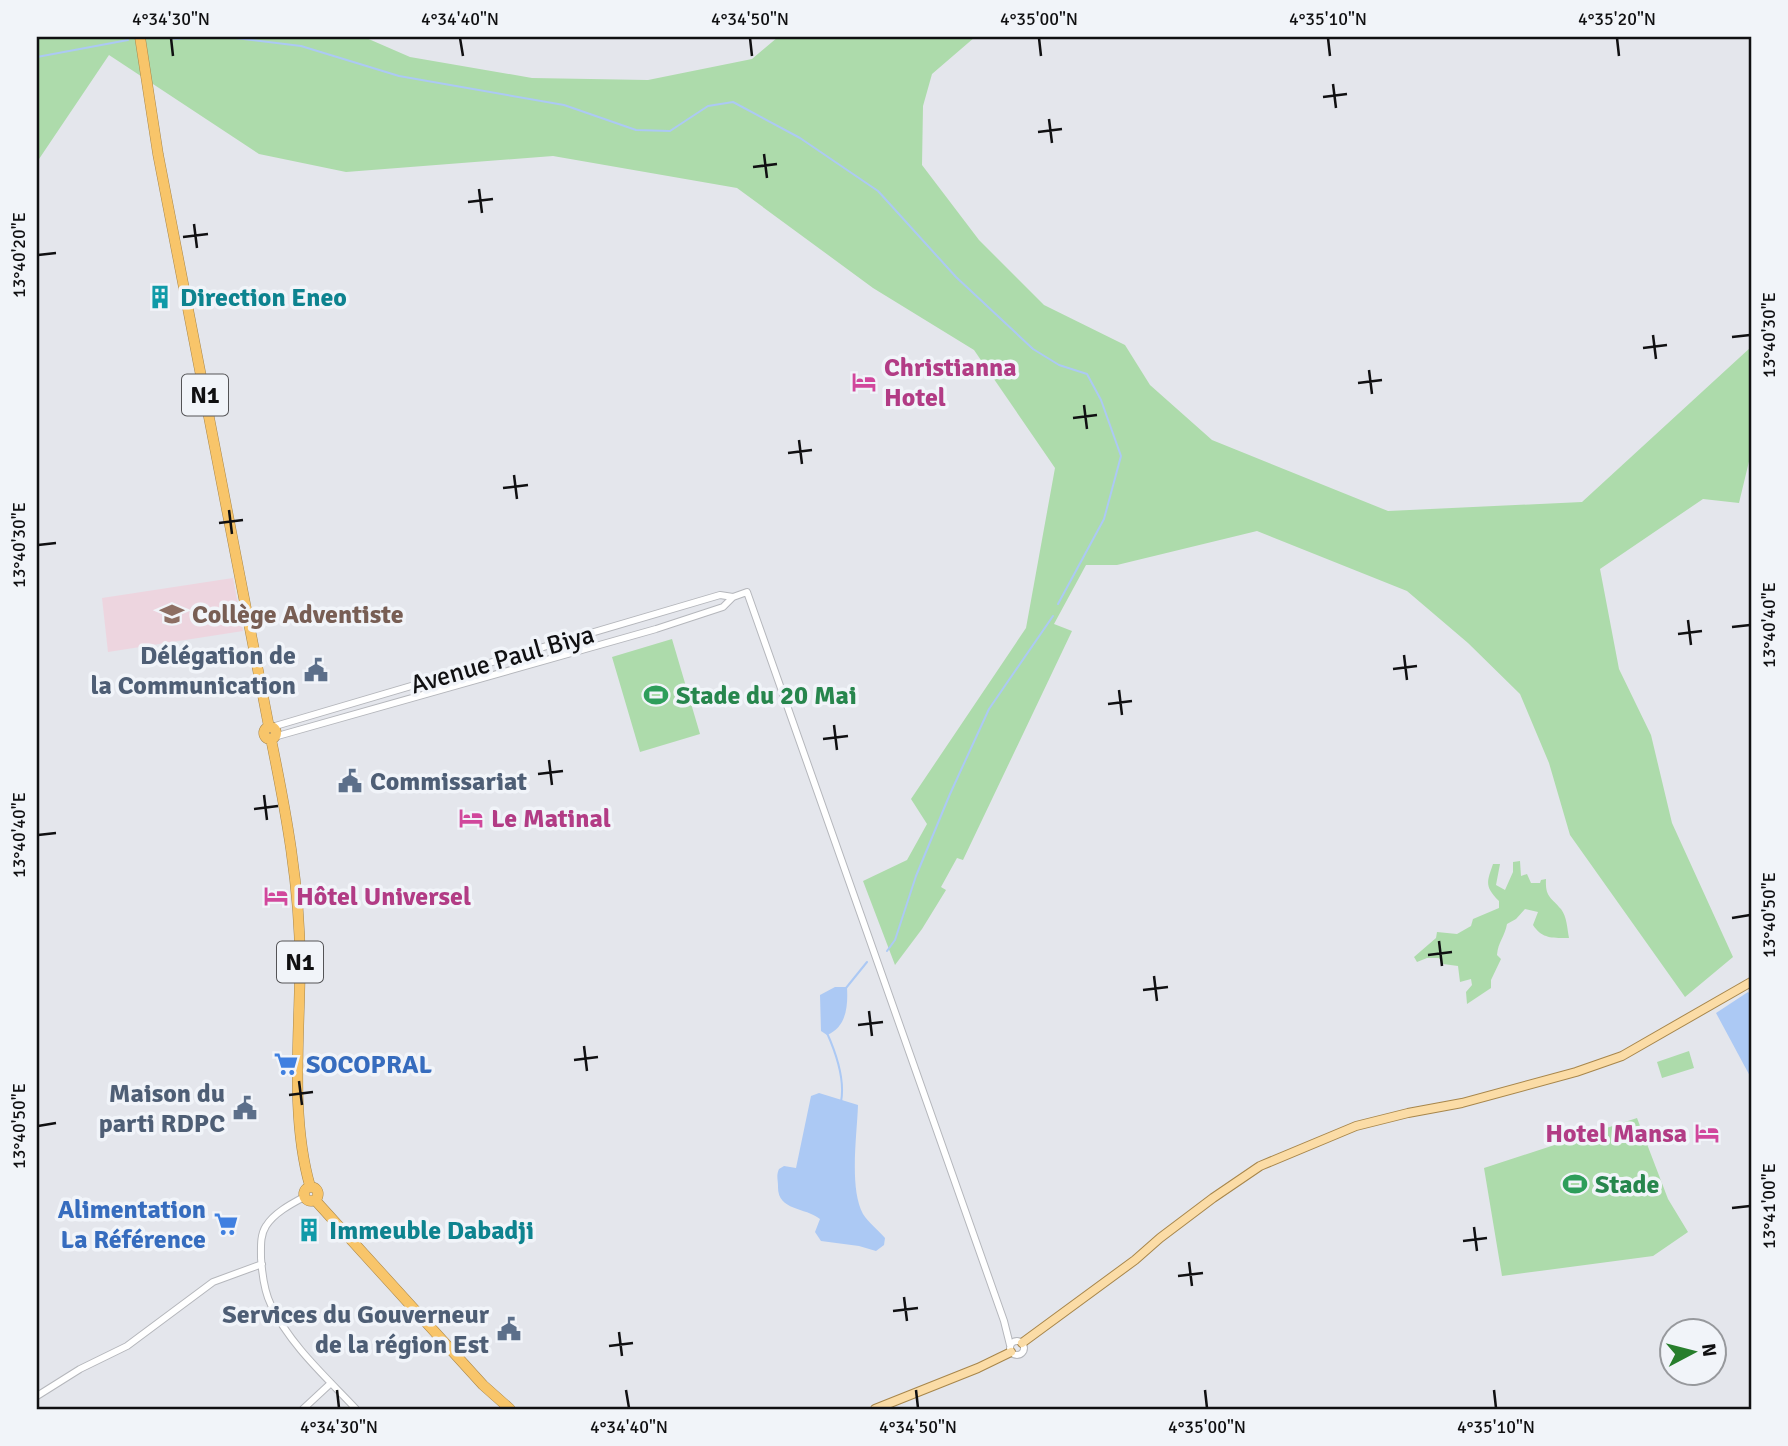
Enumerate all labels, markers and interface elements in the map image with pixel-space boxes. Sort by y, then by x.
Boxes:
text: 4°34'30"N [132,8,210,30]
text: 4°34'40"N [421,8,499,30]
text: 4°34'50"N [711,8,789,30]
text: 4°35'00"N [1000,8,1078,30]
text: 4°35'10"N [1289,8,1367,30]
text: 4°35'20"N [1578,8,1656,30]
text: 13°40'20"E [8,212,30,298]
place label: Direction Eneo [180,282,347,314]
building icon: Direction Eneo [146,283,174,311]
text: 13°40'30"E [1758,292,1780,378]
place label: Christianna Hotel [884,352,1017,414]
hotel icon: Christianna Hotel [850,368,878,396]
road number: N1 [182,374,228,416]
text: 13°40'30"E [8,502,30,588]
text: 13°40'40"E [1758,582,1780,668]
place label: Collège Adventiste [192,599,404,631]
school or university icon: Collège Adventiste [158,600,186,628]
street label: Avenue Paul Biya [407,618,598,701]
place label: Délégation de la Communication [90,640,296,702]
public building icon: Délégation de la Communication [302,656,330,684]
place label: Stade du 20 Mai [676,680,857,712]
sports icon: Stade du 20 Mai [642,681,670,709]
place label: Commissariat [370,766,527,798]
public building icon: Commissariat [336,767,364,795]
text: 13°40'40"E [8,792,30,878]
place label: Le Matinal [491,803,611,835]
hotel icon: Le Matinal [457,804,485,832]
text: 13°40'50"E [1758,872,1780,958]
place label: Hôtel Universel [296,881,471,913]
hotel icon: Hôtel Universel [262,882,290,910]
road number: N1 [277,942,323,982]
place label: SOCOPRAL [306,1049,432,1081]
supermarket icon: SOCOPRAL [272,1050,300,1078]
place label: Maison du parti RDPC [99,1078,225,1140]
text: 13°40'50"E [8,1083,30,1169]
public building icon: Maison du parti RDPC [231,1094,259,1122]
place label: Hotel Mansa [1545,1118,1687,1150]
hotel icon: Hotel Mansa [1693,1119,1721,1147]
text: 13°41'00"E [1758,1163,1780,1249]
place label: Stade [1595,1169,1659,1201]
sports icon: Stade [1561,1170,1589,1198]
place label: Alimentation La Référence [58,1194,206,1256]
supermarket icon: Alimentation La Référence [212,1210,240,1238]
place label: Immeuble Dabadji [329,1215,534,1247]
building icon: Immeuble Dabadji [295,1216,323,1244]
place label: Services du Gouverneur de la région Est [222,1299,490,1361]
public building icon: Services du Gouverneur de la région Est [495,1315,523,1343]
north arrow [1658,1316,1728,1386]
text: N [1696,1342,1722,1358]
text: 4°34'30"N [300,1416,378,1438]
text: 4°34'40"N [590,1416,668,1438]
text: 4°34'50"N [879,1416,957,1438]
text: 4°35'00"N [1168,1416,1246,1438]
text: 4°35'10"N [1457,1416,1535,1438]

